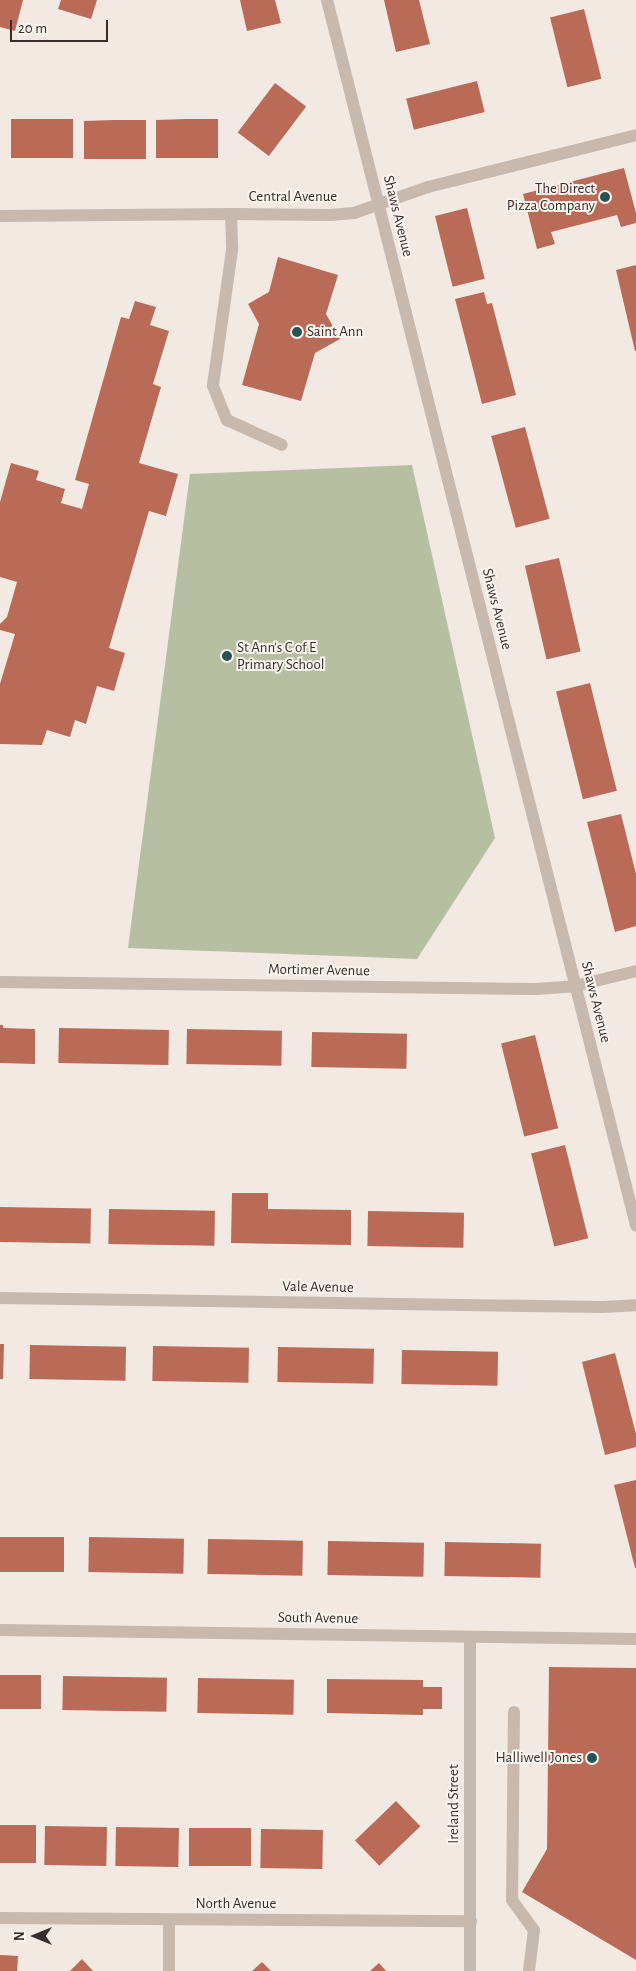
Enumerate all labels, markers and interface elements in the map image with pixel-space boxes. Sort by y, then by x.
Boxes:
scale bar [12,10,110,42]
text: 20 m [18,21,47,36]
street label: Shaws Avenue [379,173,417,259]
place label: The Direct Pizza Company [507,179,595,214]
street label: Central Avenue [249,188,337,206]
marker: The Direct Pizza Company [599,191,611,203]
place label: Saint Ann [307,323,363,341]
marker: Saint Ann [291,326,303,338]
street label: Shaws Avenue [478,566,516,652]
place label: St Ann's C of E Primary School [237,638,325,673]
marker: St Ann's C of E Primary School [221,650,233,662]
street label: Shaws Avenue [577,959,615,1045]
street label: Mortimer Avenue [268,960,370,980]
street label: Vale Avenue [282,1277,354,1297]
street label: South Avenue [278,1608,358,1628]
place label: Halliwell Jones [496,1749,582,1767]
marker: Halliwell Jones [586,1752,598,1764]
street label: Ireland Street [445,1764,463,1844]
street label: North Avenue [196,1895,276,1913]
north arrow [10,1911,60,1961]
text: N [13,1931,27,1941]

